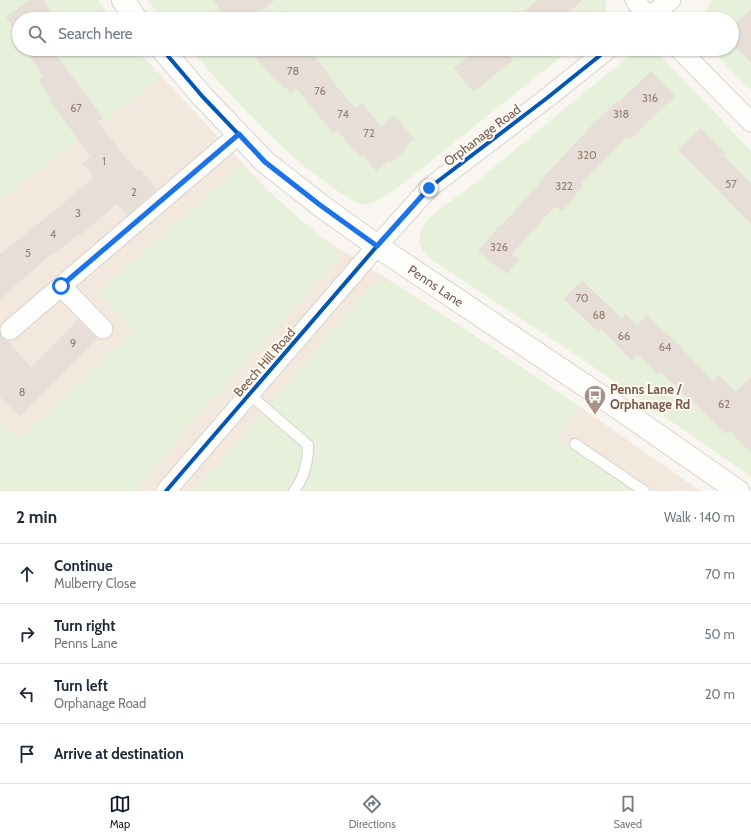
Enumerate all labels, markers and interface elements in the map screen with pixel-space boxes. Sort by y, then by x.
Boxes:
search box [12,12,739,56]
icon: search [26,23,48,45]
text: Search here [58,25,133,43]
house number: 78 [287,64,299,78]
house number: 76 [314,84,326,98]
house number: 316 [642,91,658,105]
house number: 67 [70,101,82,115]
street label: Orphanage Road [440,101,524,169]
house number: 74 [337,107,349,121]
house number: 318 [613,107,629,121]
house number: 72 [363,126,375,140]
house number: 320 [577,148,597,162]
house number: 1 [102,154,106,168]
house number: 57 [725,177,737,191]
route end [420,179,438,197]
house number: 322 [555,179,573,193]
house number: 2 [131,185,137,199]
house number: 3 [75,206,81,220]
house number: 4 [50,227,57,241]
house number: 326 [490,240,508,254]
house number: 5 [25,246,31,260]
street label: Penns Lane [405,261,467,310]
route start [52,277,70,295]
house number: 70 [575,291,589,305]
house number: 68 [593,308,605,322]
street label: Beech Hill Road [230,324,298,400]
house number: 66 [618,329,630,343]
house number: 9 [70,336,76,350]
house number: 64 [659,340,672,354]
place label: Penns Lane / Orphanage Rd [610,381,690,412]
bus stop icon: Penns Lane / Orphanage Rd [582,383,608,416]
house number: 8 [19,385,25,399]
house number: 62 [718,397,730,411]
text: 2 min [16,507,57,527]
text: Walk · 140 m [664,509,735,525]
text: Continue [54,557,113,575]
icon: ahead [16,563,38,585]
text: 70 m [705,566,735,582]
text: Mulberry Close [54,575,136,591]
text: Turn right [54,617,115,635]
icon: right [16,623,38,645]
text: 50 m [705,626,735,642]
text: Penns Lane [54,635,117,651]
text: Turn left [54,677,108,695]
icon: left [16,683,38,705]
text: 20 m [705,686,735,702]
text: Orphanage Road [54,695,146,711]
icon: arrive [16,743,38,765]
text: Arrive at destination [54,745,184,763]
tab: Map [109,793,131,831]
tab: Directions [349,793,396,831]
tab: Saved [614,793,642,831]

